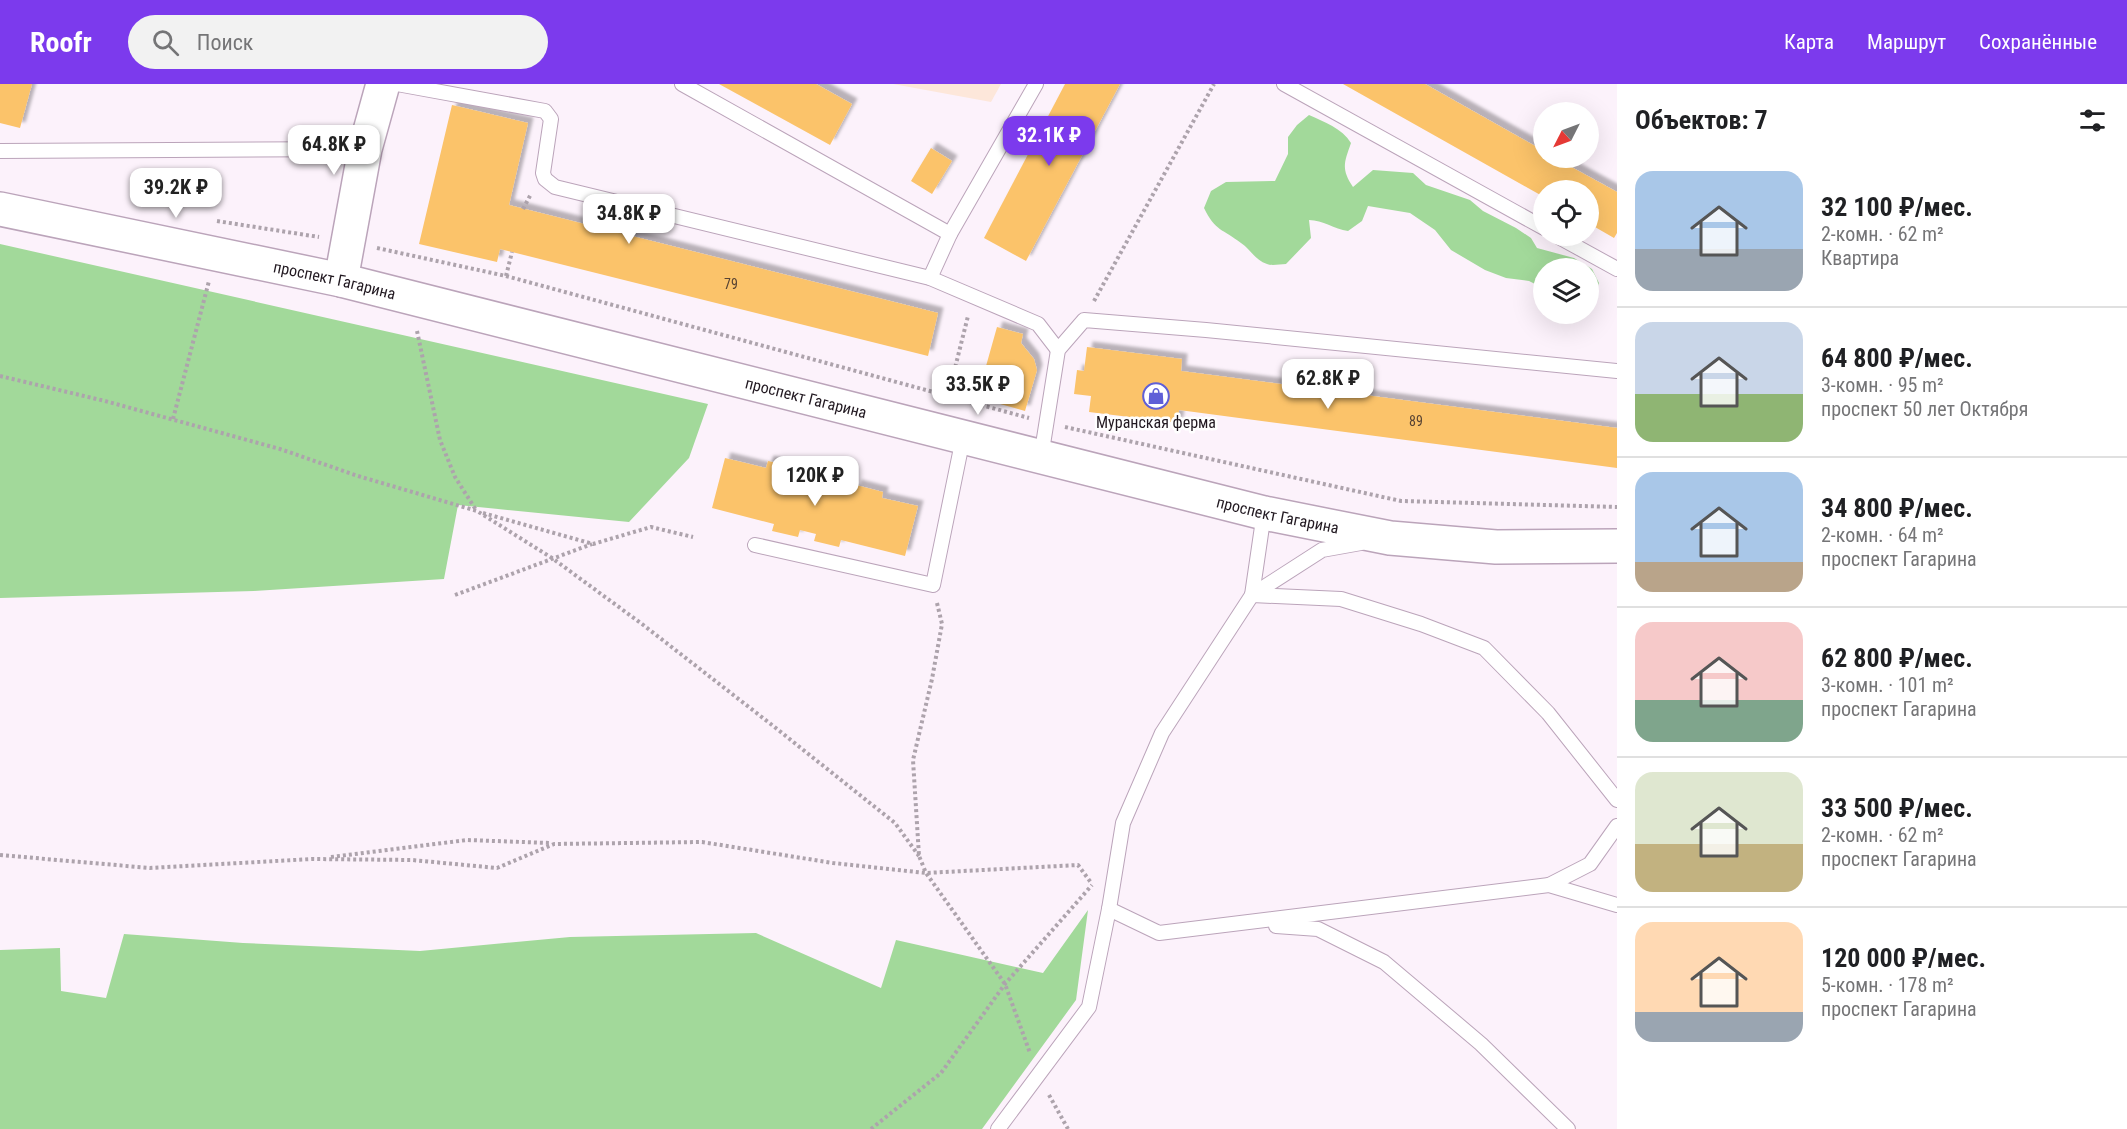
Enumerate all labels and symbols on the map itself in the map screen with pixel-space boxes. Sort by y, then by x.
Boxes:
north arrow [1533,102,1599,168]
pin: 32.1K ₽ [994,116,1104,167]
pin: 64.8K ₽ [279,125,389,176]
pin: 39.2K ₽ [121,168,231,219]
pin: 34.8K ₽ [574,194,684,245]
street label: проспект Гагарина [272,257,398,303]
house number: 79 [724,276,738,292]
pin: 62.8K ₽ [1273,359,1383,410]
pin: 33.5K ₽ [923,365,1033,416]
street label: проспект Гагарина [743,373,869,422]
shop icon: Муранская ферма [1141,381,1171,411]
place label: Муранская ферма [1096,413,1216,432]
house number: 89 [1409,413,1423,429]
pin: 120K ₽ [766,456,864,507]
street label: проспект Гагарина [1215,492,1340,537]

